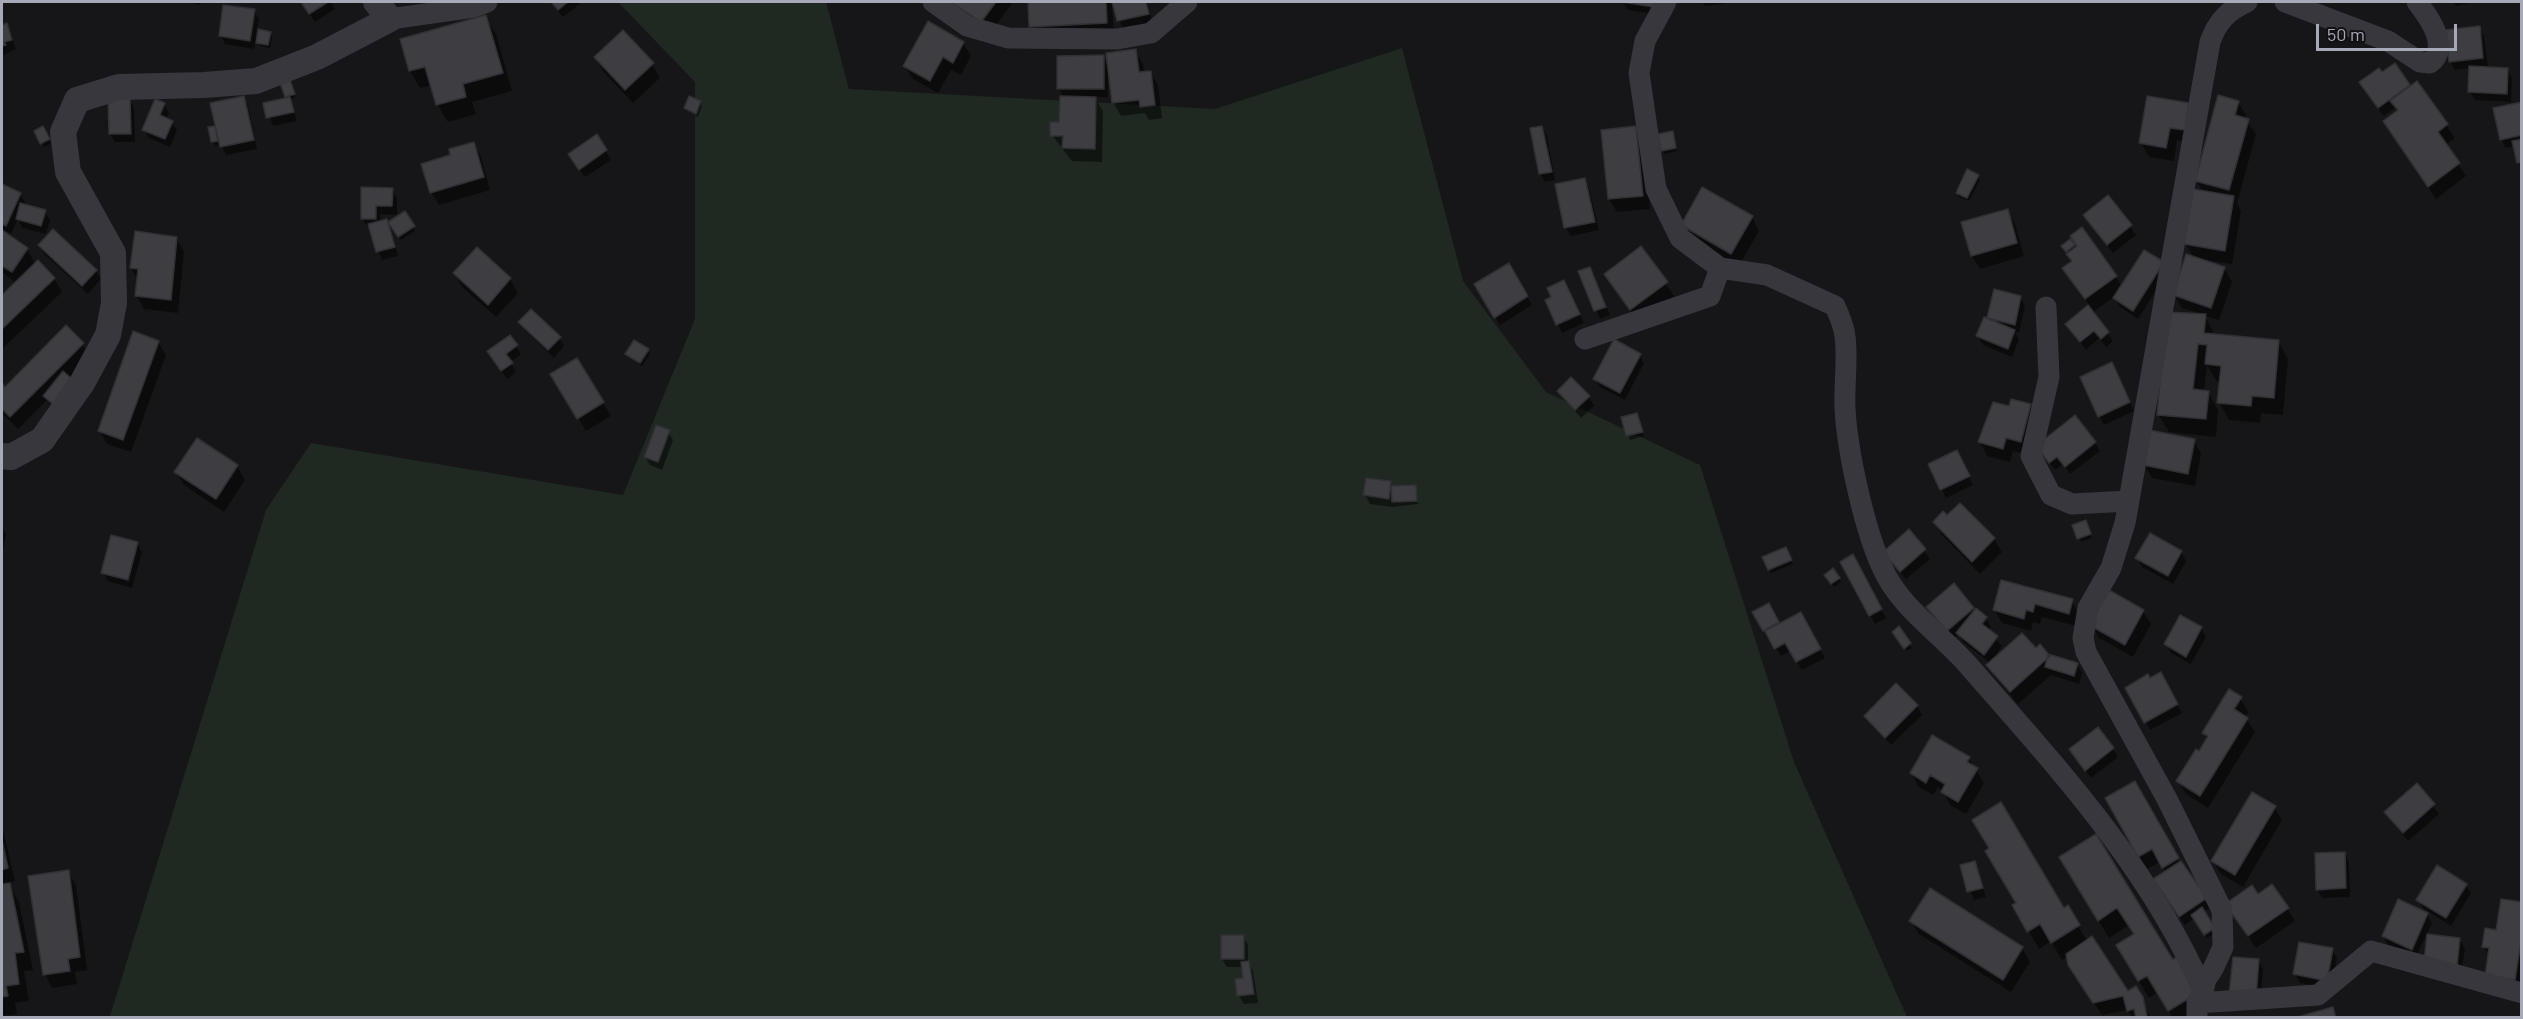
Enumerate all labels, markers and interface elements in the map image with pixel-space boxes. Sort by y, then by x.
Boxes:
scale bar [2319,12,2460,50]
text: 50 m [2327,23,2365,45]

